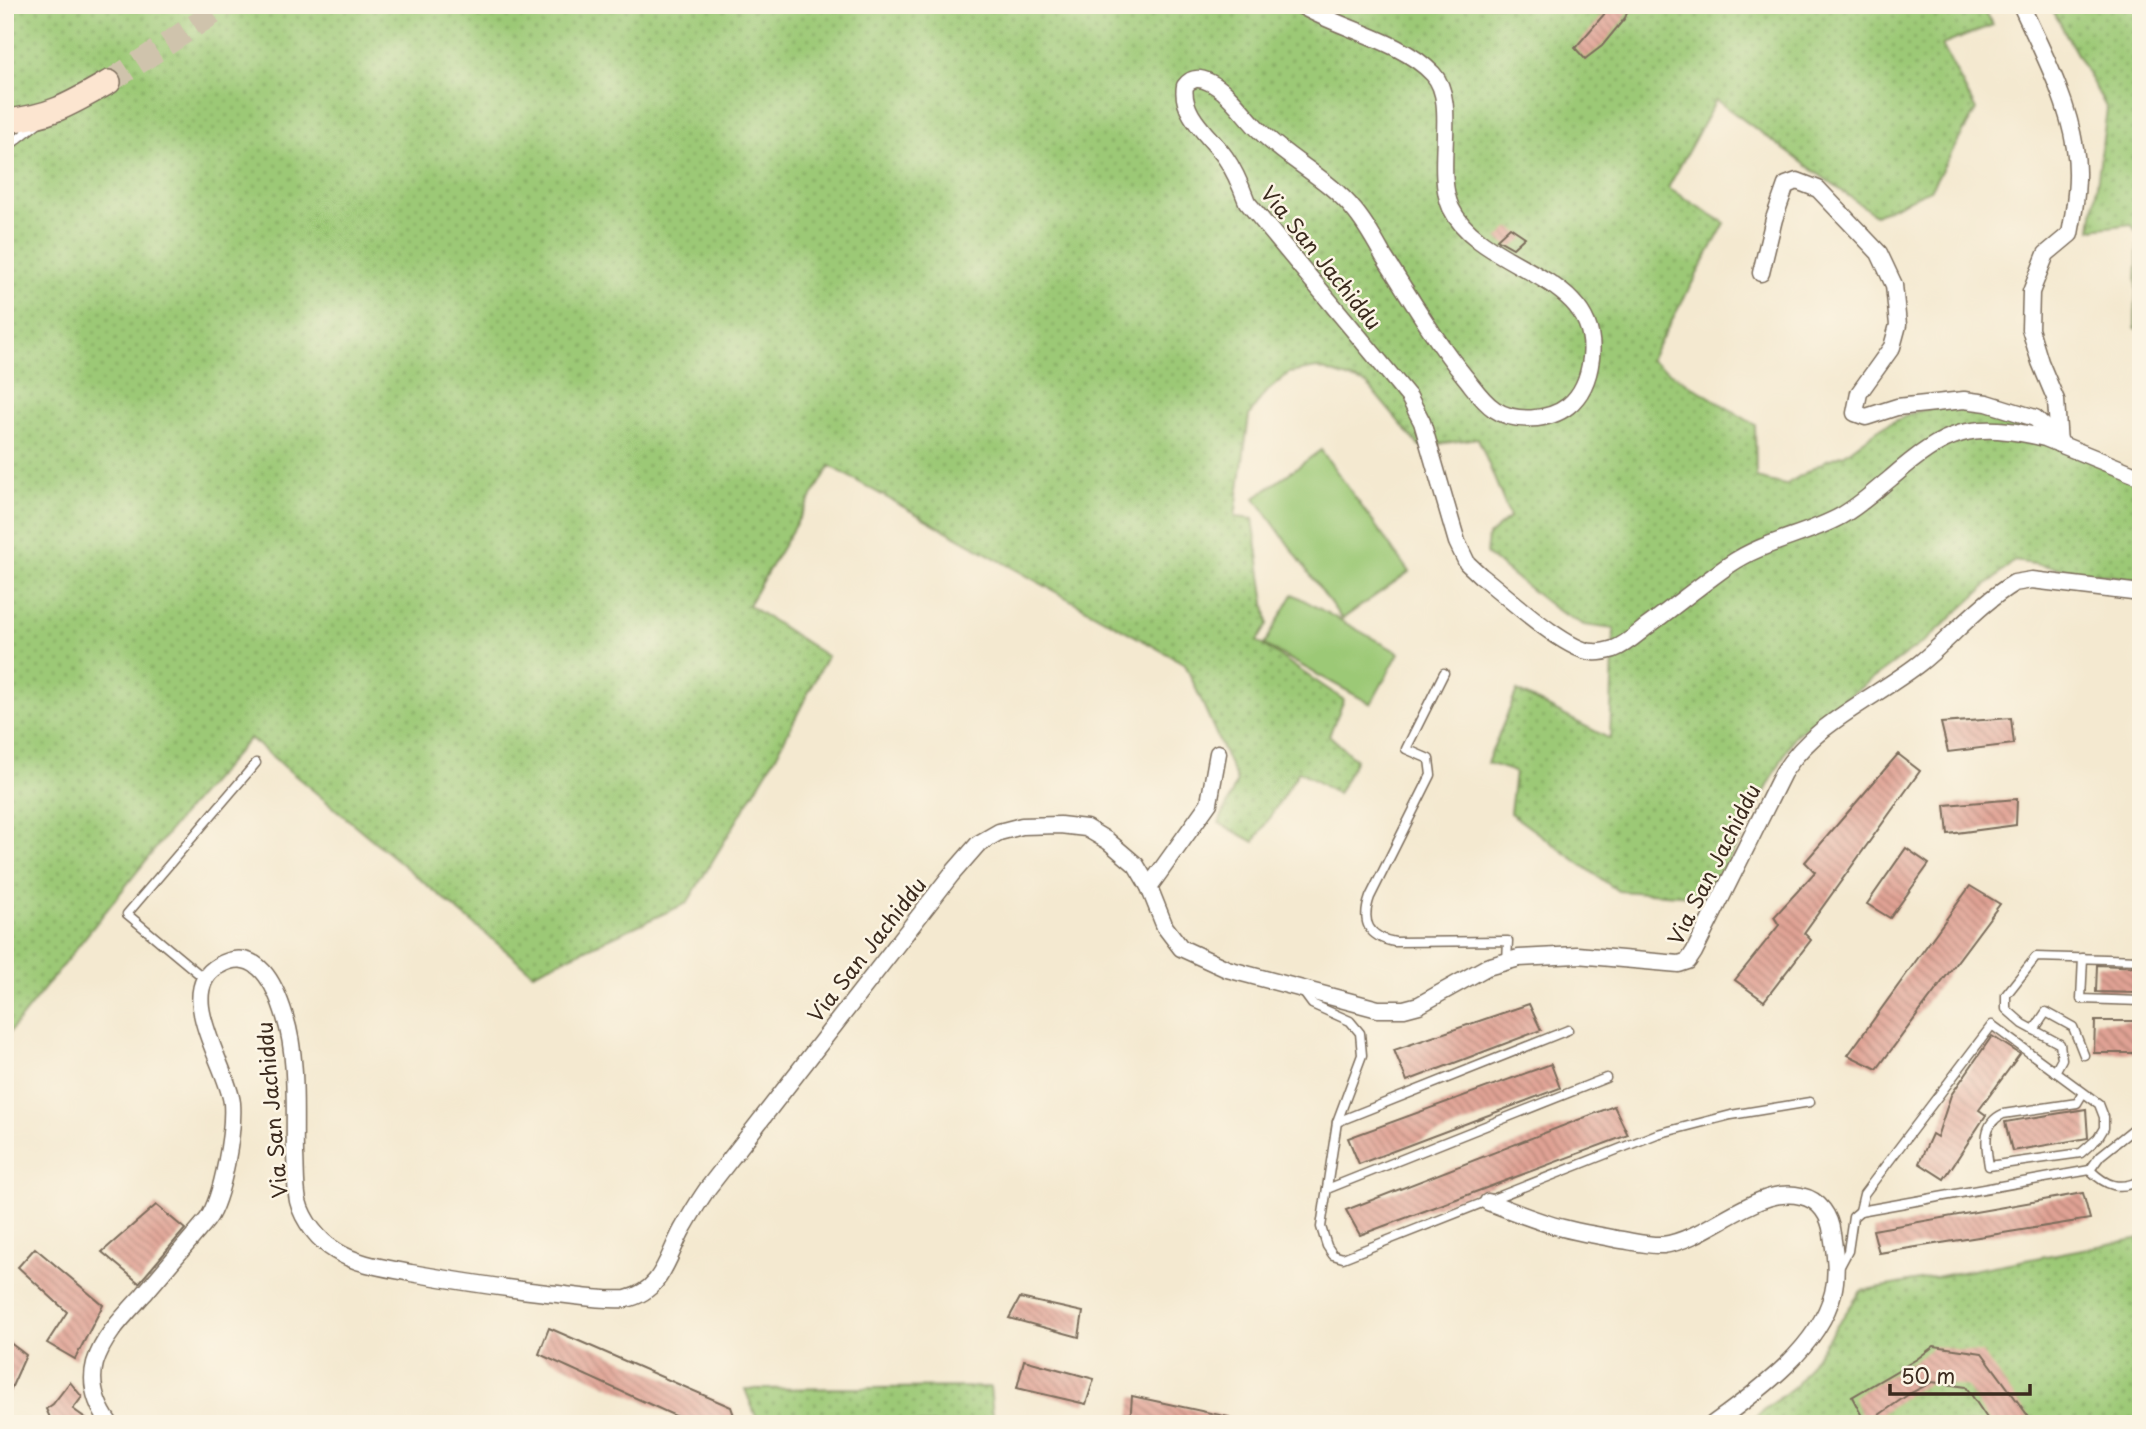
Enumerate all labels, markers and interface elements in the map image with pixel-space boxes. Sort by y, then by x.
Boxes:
street label: Via San Jachiddu [1254,178,1390,336]
street label: Via San Jachiddu [1659,778,1767,950]
street label: Via San Jachiddu [799,869,933,1029]
street label: Via San Jachiddu [247,1020,295,1200]
scale bar [1890,1352,2030,1396]
text: 50 m [1901,1359,1955,1391]

